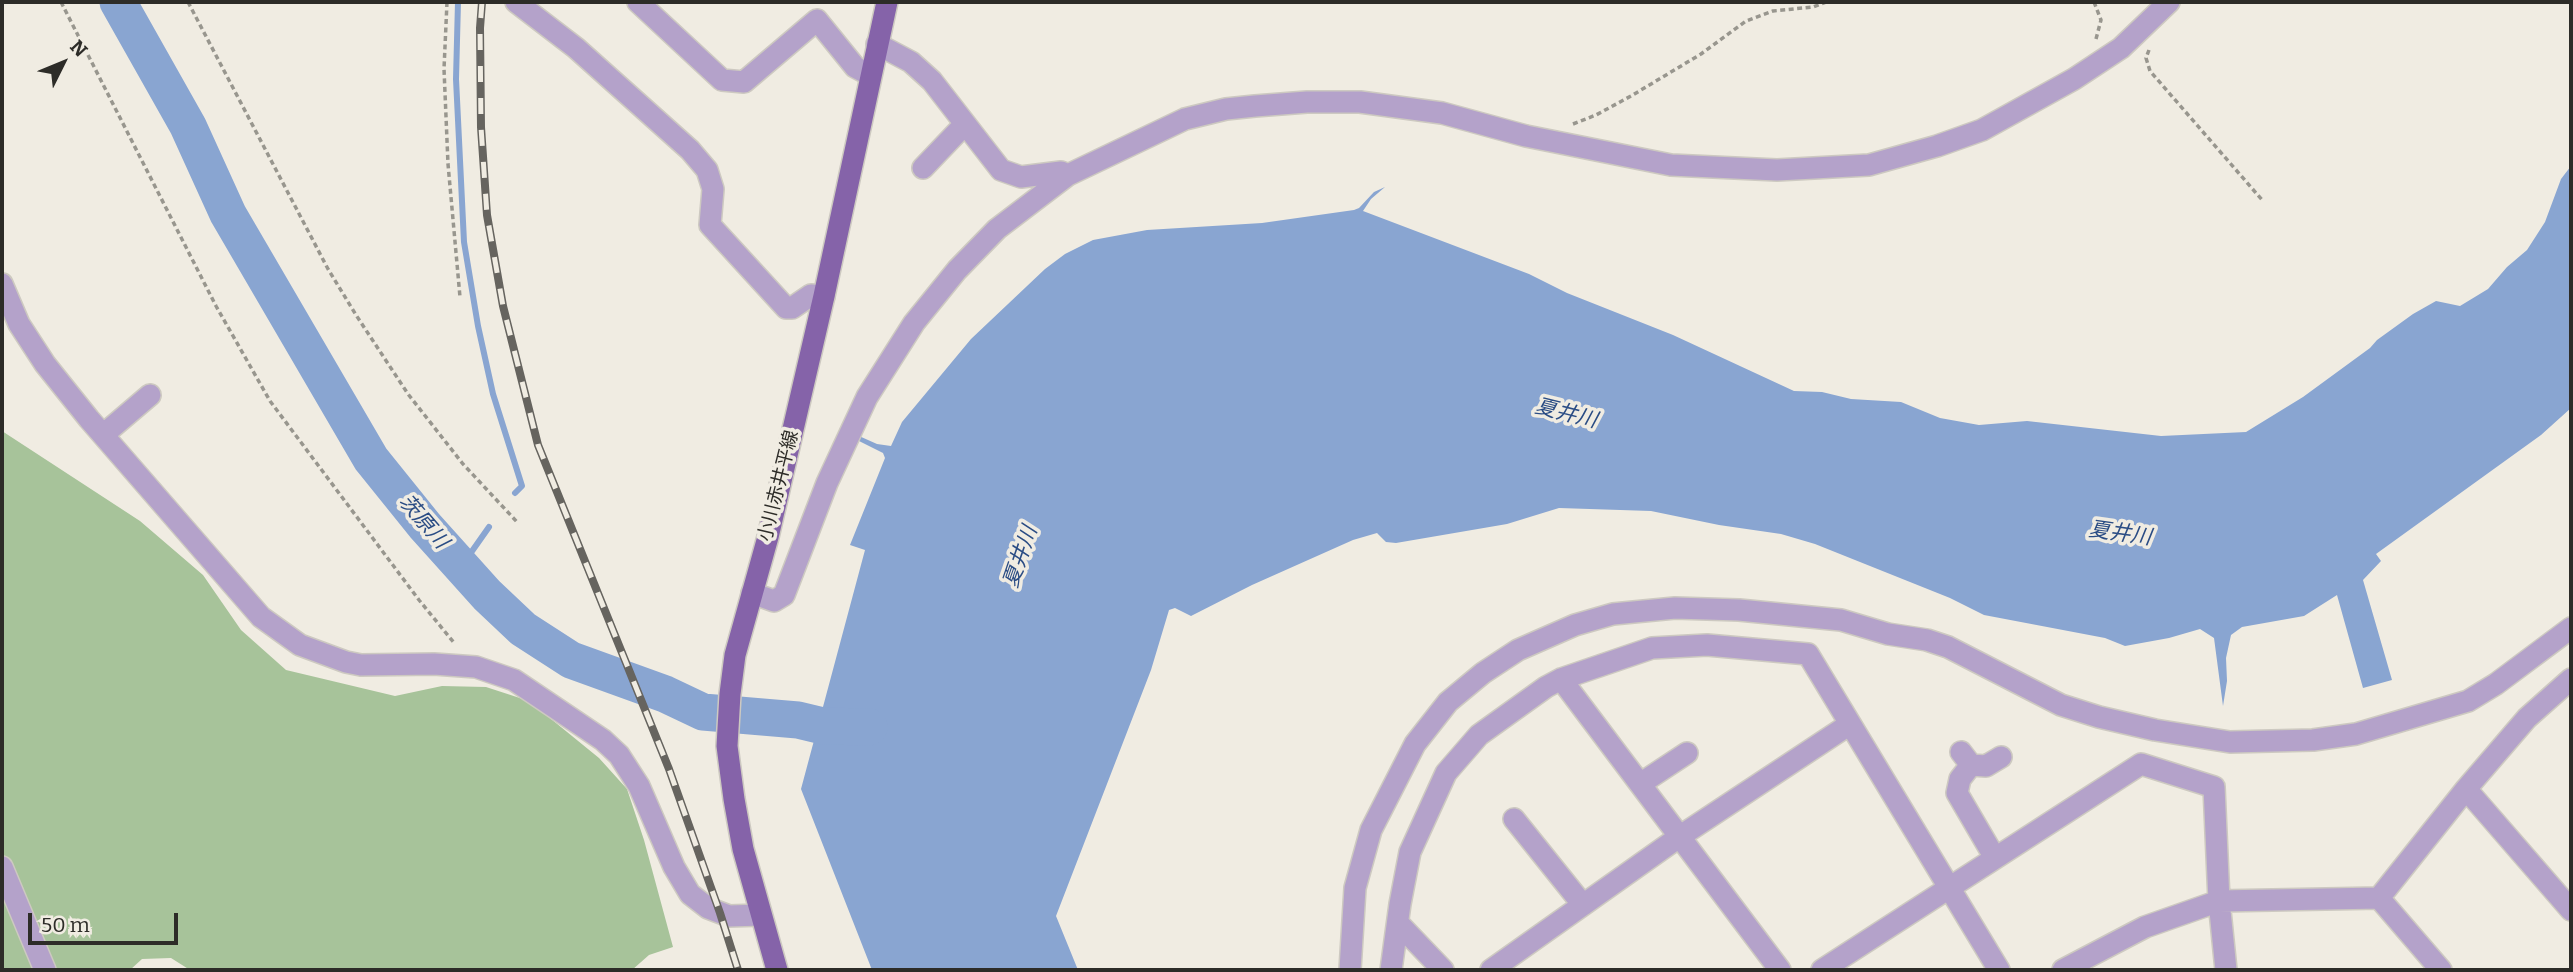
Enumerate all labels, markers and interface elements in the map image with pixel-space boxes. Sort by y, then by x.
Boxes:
north arrow [28,28,98,98]
text: N [65,35,92,62]
water label: 夏井川 [1532,394,1600,434]
street label: 小川赤井平線 [754,428,804,544]
water label: 茨原川 [393,490,453,554]
water label: 夏井川 [2087,517,2153,551]
water label: 夏井川 [999,523,1043,591]
scale bar [32,898,182,942]
text: 50 m [41,912,90,938]

